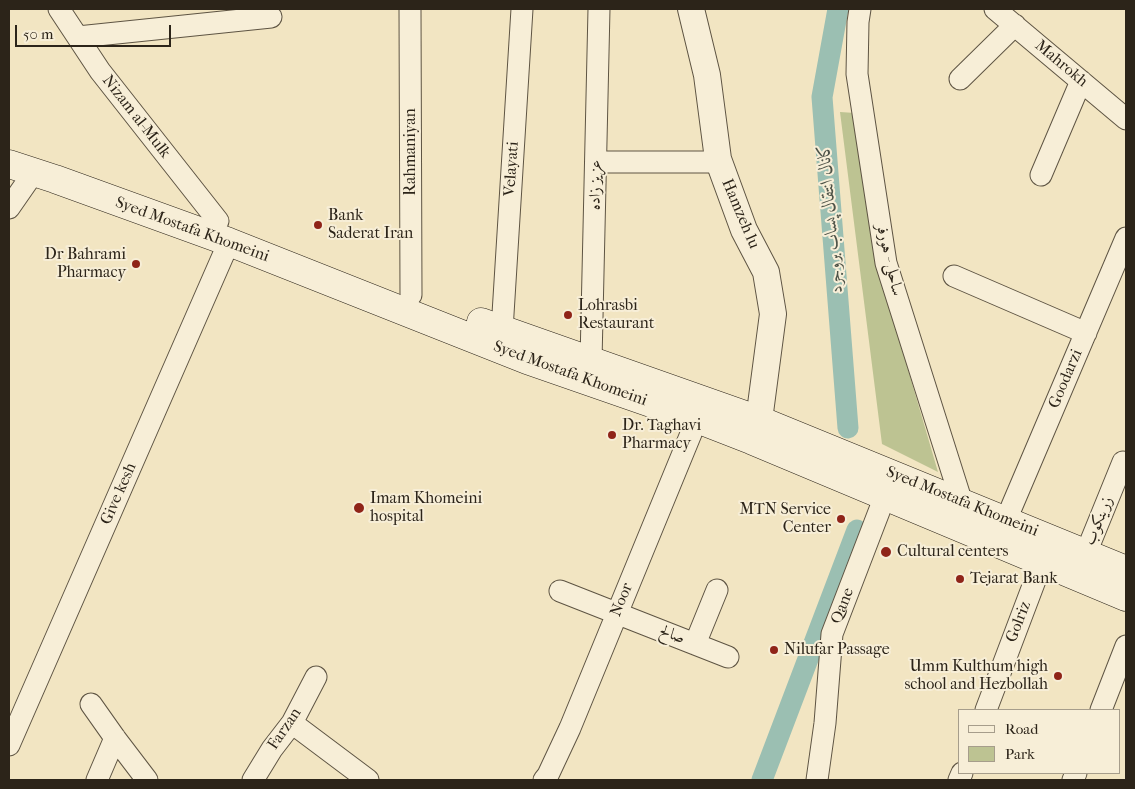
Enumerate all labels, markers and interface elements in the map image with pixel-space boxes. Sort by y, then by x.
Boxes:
scale bar [18,15,174,47]
text: 50 m [23,25,53,43]
street label: Mahrokh [1031,36,1091,92]
street label: Nizam al-Mulk [98,72,174,162]
street label: Rahmaniyan [401,108,421,196]
street label: Velayati [501,141,523,197]
water label: کانال انتقال پساب بروجرد [814,142,848,294]
street label: عزیز زاده [586,160,606,210]
street label: Hamzeh lu [717,176,763,252]
street label: Syed Mostafa Khomeini [112,193,272,267]
place label: Bank Saderat Iran [328,206,413,244]
marker: Bank Saderat Iran [312,219,324,231]
street label: ساحلی - هورفر [871,222,907,298]
place label: Dr Bahrami Pharmacy [45,245,126,283]
marker: Dr Bahrami Pharmacy [130,258,142,270]
place label: Lohrasbi Restaurant [578,296,654,334]
marker: Lohrasbi Restaurant [562,309,574,321]
street label: Syed Mostafa Khomeini [490,337,650,411]
street label: Goodarzi [1045,347,1087,411]
place label: Dr. Taghavi Pharmacy [622,416,701,454]
marker: Dr. Taghavi Pharmacy [606,429,618,441]
street label: Give kesh [97,460,141,528]
street label: Syed Mostafa Khomeini [883,463,1041,541]
place label: Imam Khomeini hospital [370,489,482,527]
street label: زرینکوب [1081,494,1117,548]
place label: MTN Service Center [739,500,831,538]
marker: Imam Khomeini hospital [352,501,366,515]
marker: MTN Service Center [835,513,847,525]
place label: Cultural centers [897,542,1008,562]
marker: Cultural centers [879,545,893,559]
place label: Tejarat Bank [970,569,1058,589]
marker: Tejarat Bank [954,573,966,585]
street label: Noor [607,580,637,620]
street label: Qane [827,585,859,627]
street label: Golriz [1002,599,1036,645]
street label: صالح [656,621,688,649]
place label: Nilufar Passage [784,640,890,660]
marker: Nilufar Passage [768,644,780,656]
place label: Umm Kulthum high school and Hezbollah [904,657,1048,695]
marker: Umm Kulthum high school and Hezbollah [1052,670,1064,682]
street label: Farzan [264,704,306,754]
legend [958,709,1120,774]
text: Road [1005,720,1038,738]
text: Park [1005,745,1035,763]

